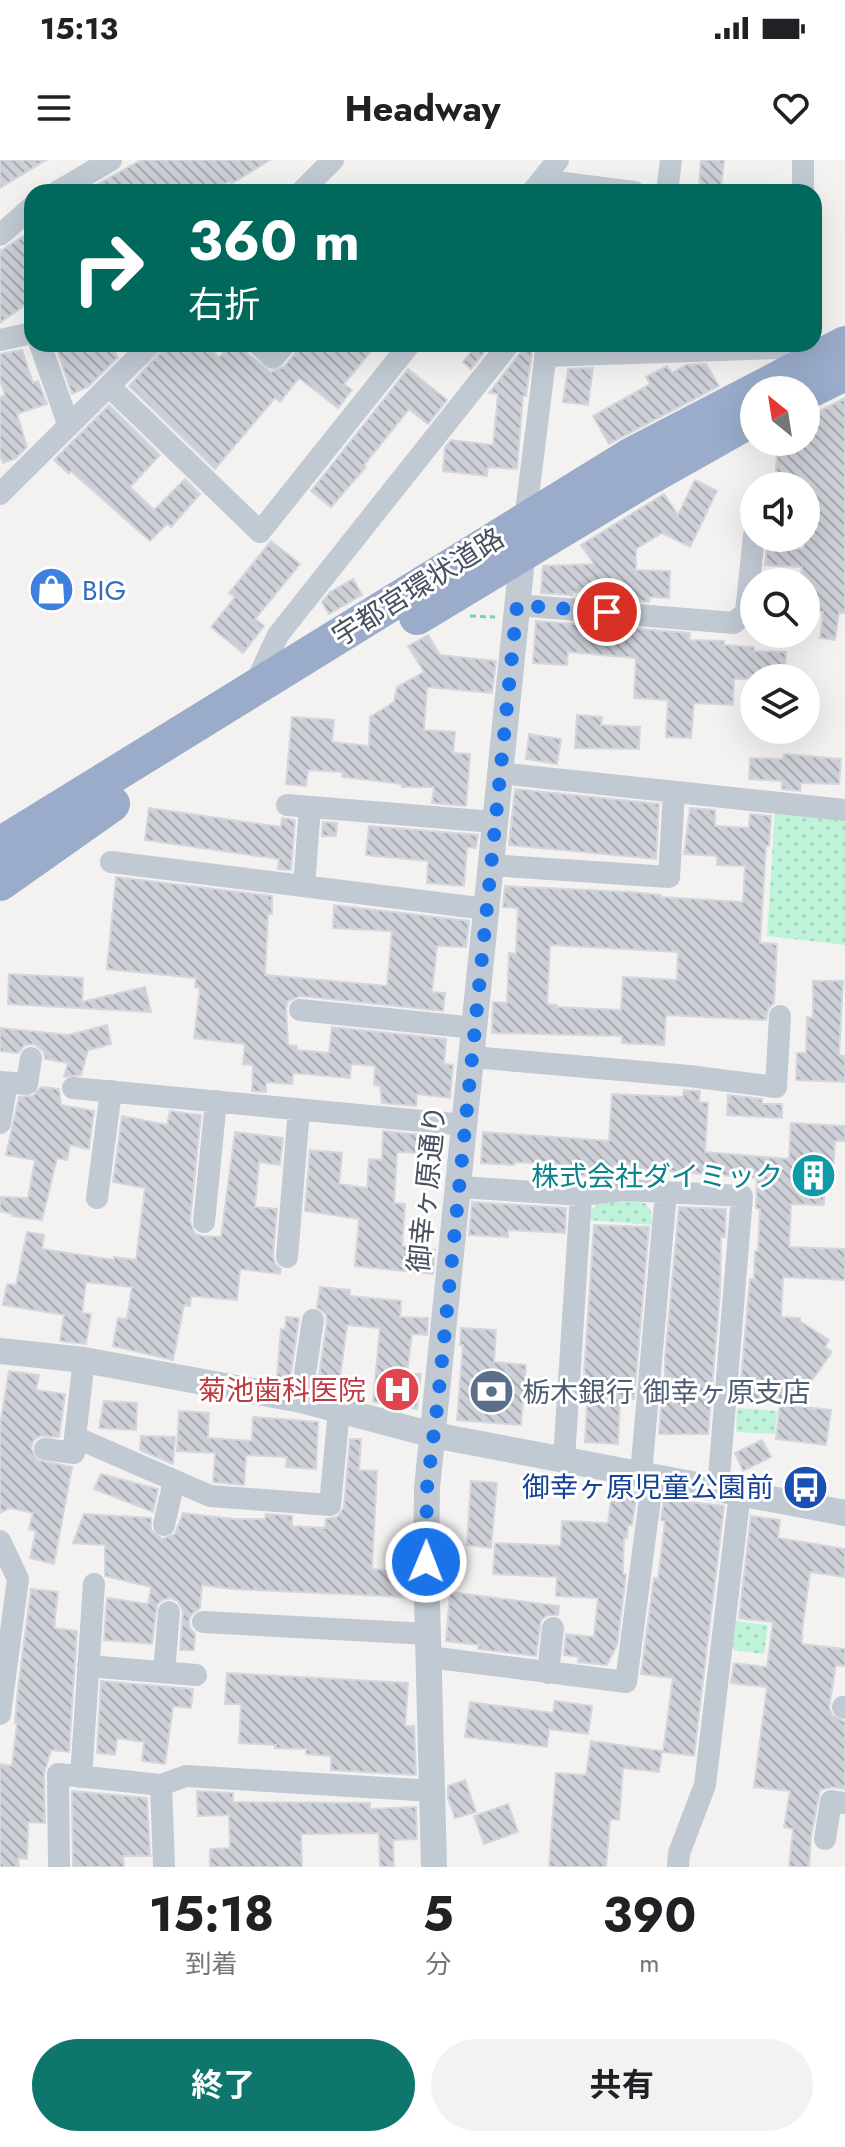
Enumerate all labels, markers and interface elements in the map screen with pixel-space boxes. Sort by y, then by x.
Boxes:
text: 15:13 [40,7,118,50]
text: Headway [345,82,500,134]
icon: menu [32,86,76,130]
icon: heart [769,86,813,130]
text: 360 m [188,200,360,281]
icon: right [56,216,160,320]
text: 右折 [188,278,260,330]
north arrow [740,376,820,456]
map controls [740,376,820,744]
button: sound [740,472,820,552]
street label: 宇都宮環状道路 [324,518,512,656]
shop icon: BIG [27,566,75,614]
button: search [740,568,820,648]
place label: BIG [82,570,126,611]
pin [573,578,641,646]
icon: arrive [585,590,629,634]
button: layers [740,664,820,744]
street label: 御幸ヶ原通り [398,1103,456,1275]
building icon: 株式会社ダイミック [790,1152,838,1200]
place label: 株式会社ダイミック [531,1156,783,1197]
hospital icon: 菊池歯科医院 [373,1366,421,1414]
bank icon: 栃木銀行 御幸ヶ原支店 [467,1368,515,1416]
place label: 菊池歯科医院 [198,1370,366,1411]
place label: 栃木銀行 御幸ヶ原支店 [522,1372,810,1413]
bus stop icon: 御幸ヶ原児童公園前 [781,1463,829,1511]
place label: 御幸ヶ原児童公園前 [522,1467,774,1508]
position arrow [384,1520,468,1604]
text: 15:18 [149,1880,274,1949]
text: 5 [423,1880,454,1949]
text: 390 [603,1881,696,1950]
text: m [639,1944,660,1982]
text: 到着 [185,1945,237,1983]
text: 分 [425,1945,451,1983]
button: 終了 [32,2039,415,2131]
button: 共有 [431,2039,813,2131]

